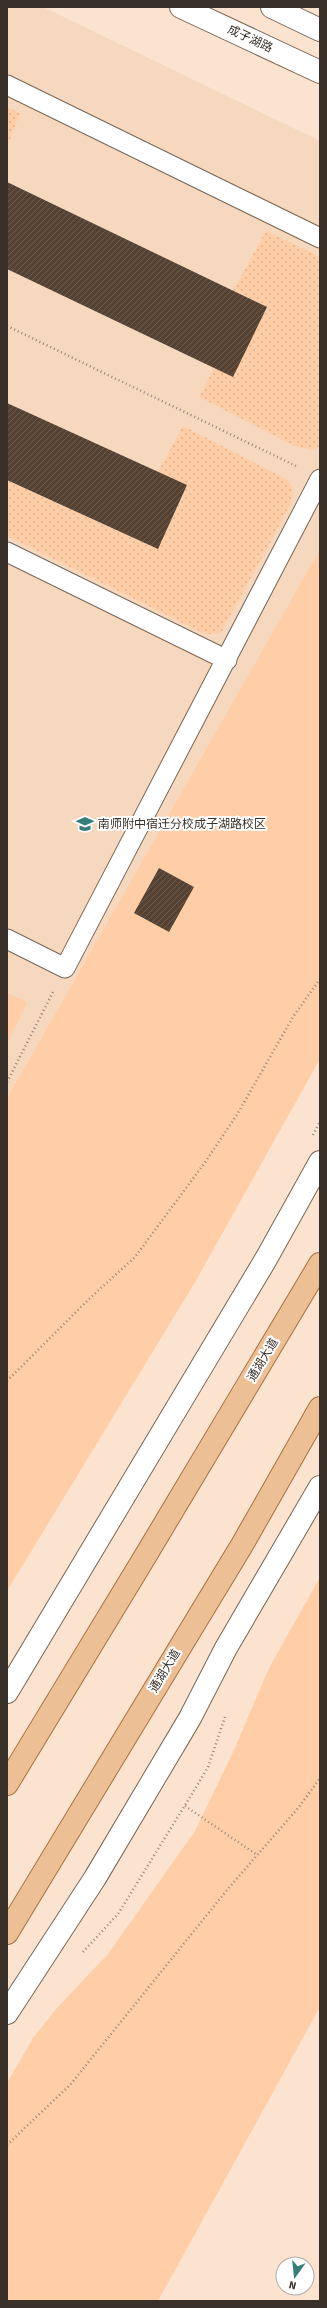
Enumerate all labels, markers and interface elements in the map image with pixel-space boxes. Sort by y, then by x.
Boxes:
street label: 成子湖路 [225,21,275,57]
school or university icon: 南师附中宿迁分校成子湖路校区 [75,814,95,834]
place label: 南师附中宿迁分校成子湖路校区 [98,816,266,833]
street label: 通湖大道 [243,1335,283,1385]
street label: 通湖大道 [145,1646,185,1696]
north arrow [275,2256,315,2296]
text: N [287,2277,298,2293]

